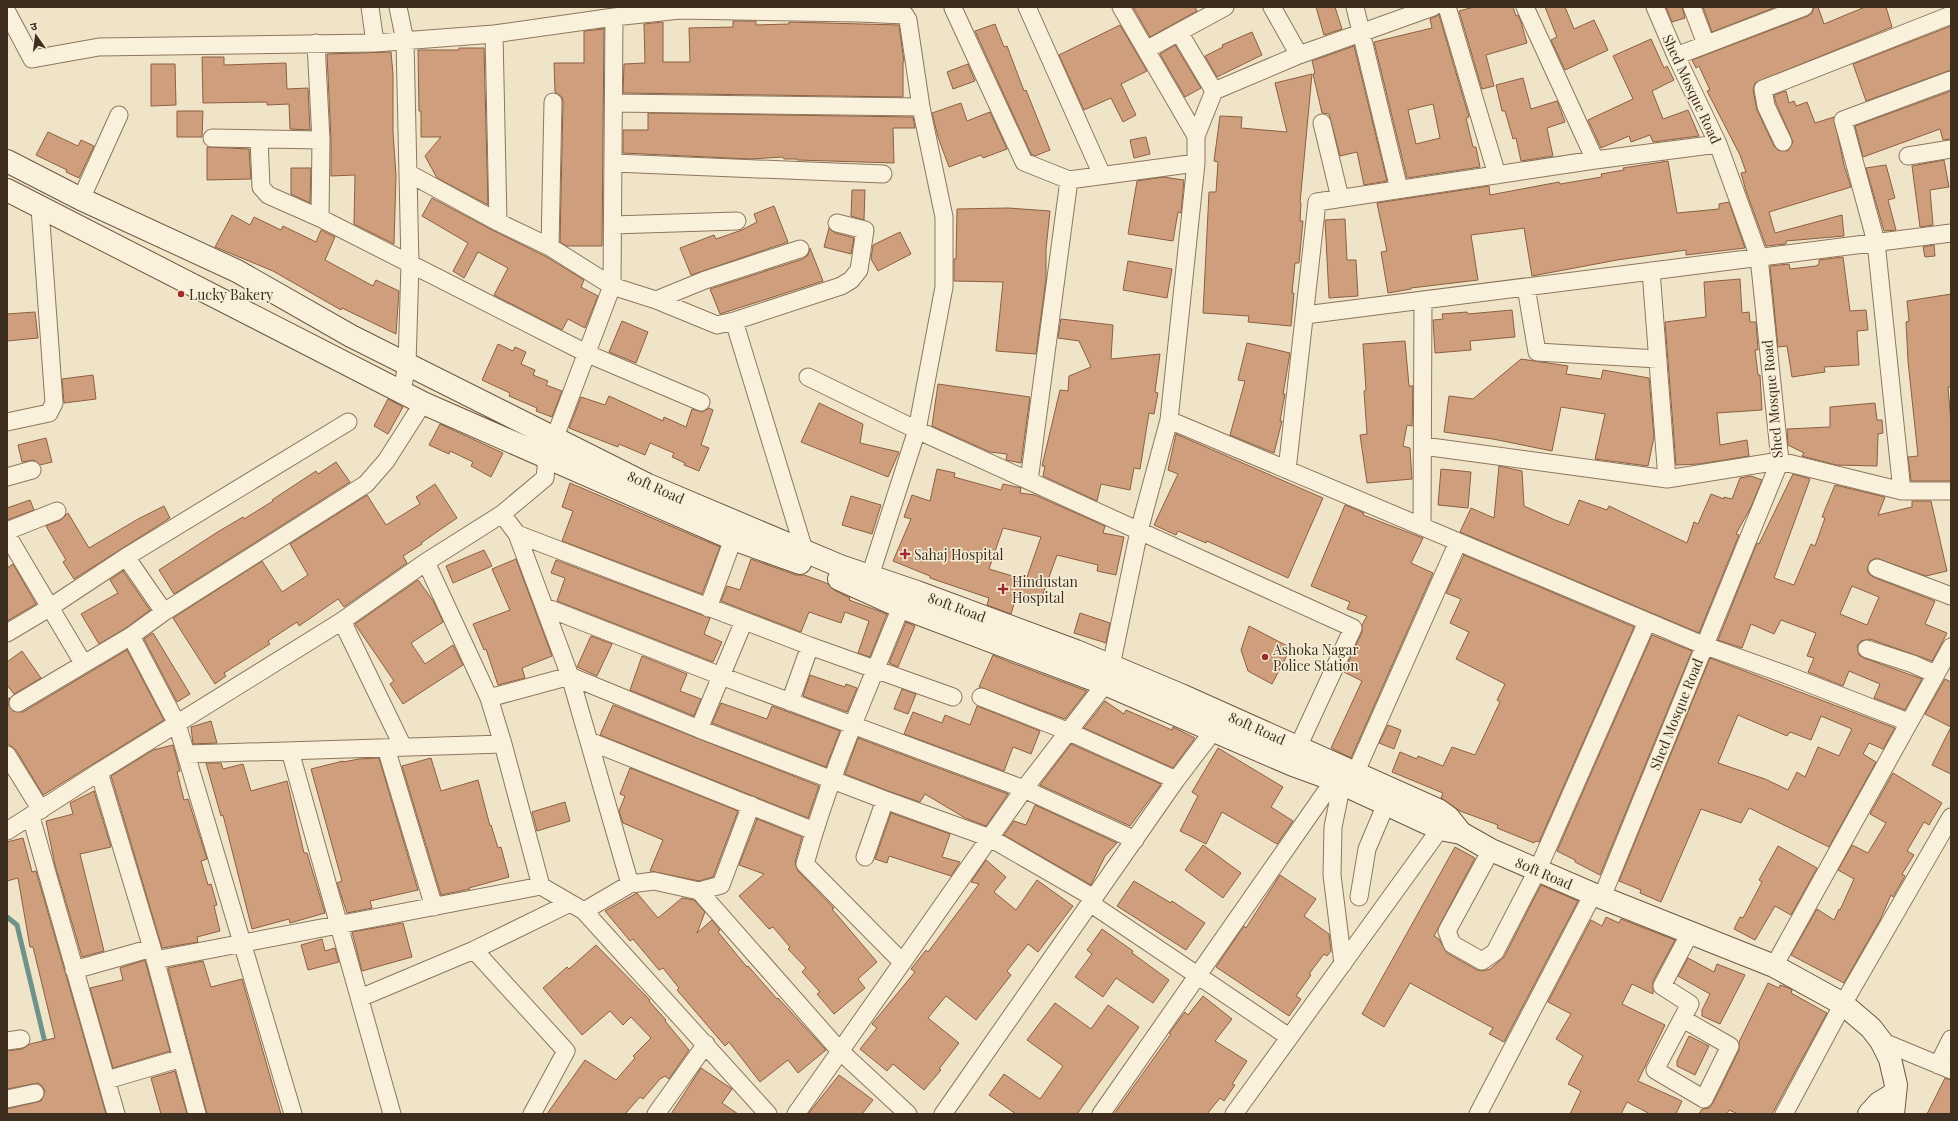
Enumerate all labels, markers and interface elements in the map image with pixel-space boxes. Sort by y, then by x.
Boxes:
north arrow [16,16,56,56]
text: उ [29,18,39,34]
street label: Shed Mosque Road [1658,31,1726,147]
place label: Lucky Bakery [189,285,273,304]
marker: Lucky Bakery [176,289,186,299]
street label: Shed Mosque Road [1757,339,1787,459]
street label: 80ft Road [625,466,687,508]
place label: Sahaj Hospital [914,545,1003,564]
marker: Sahaj Hospital [899,548,911,560]
place label: Hindustan Hospital [1012,572,1079,607]
marker: Hindustan Hospital [997,583,1009,595]
street label: 80ft Road [925,588,989,626]
place label: Ashoka Nagar Police Station [1272,640,1359,675]
marker: Ashoka Nagar Police Station [1260,652,1270,662]
street label: Shed Mosque Road [1645,655,1707,773]
street label: 80ft Road [1226,707,1288,749]
street label: 80ft Road [1512,852,1576,894]

